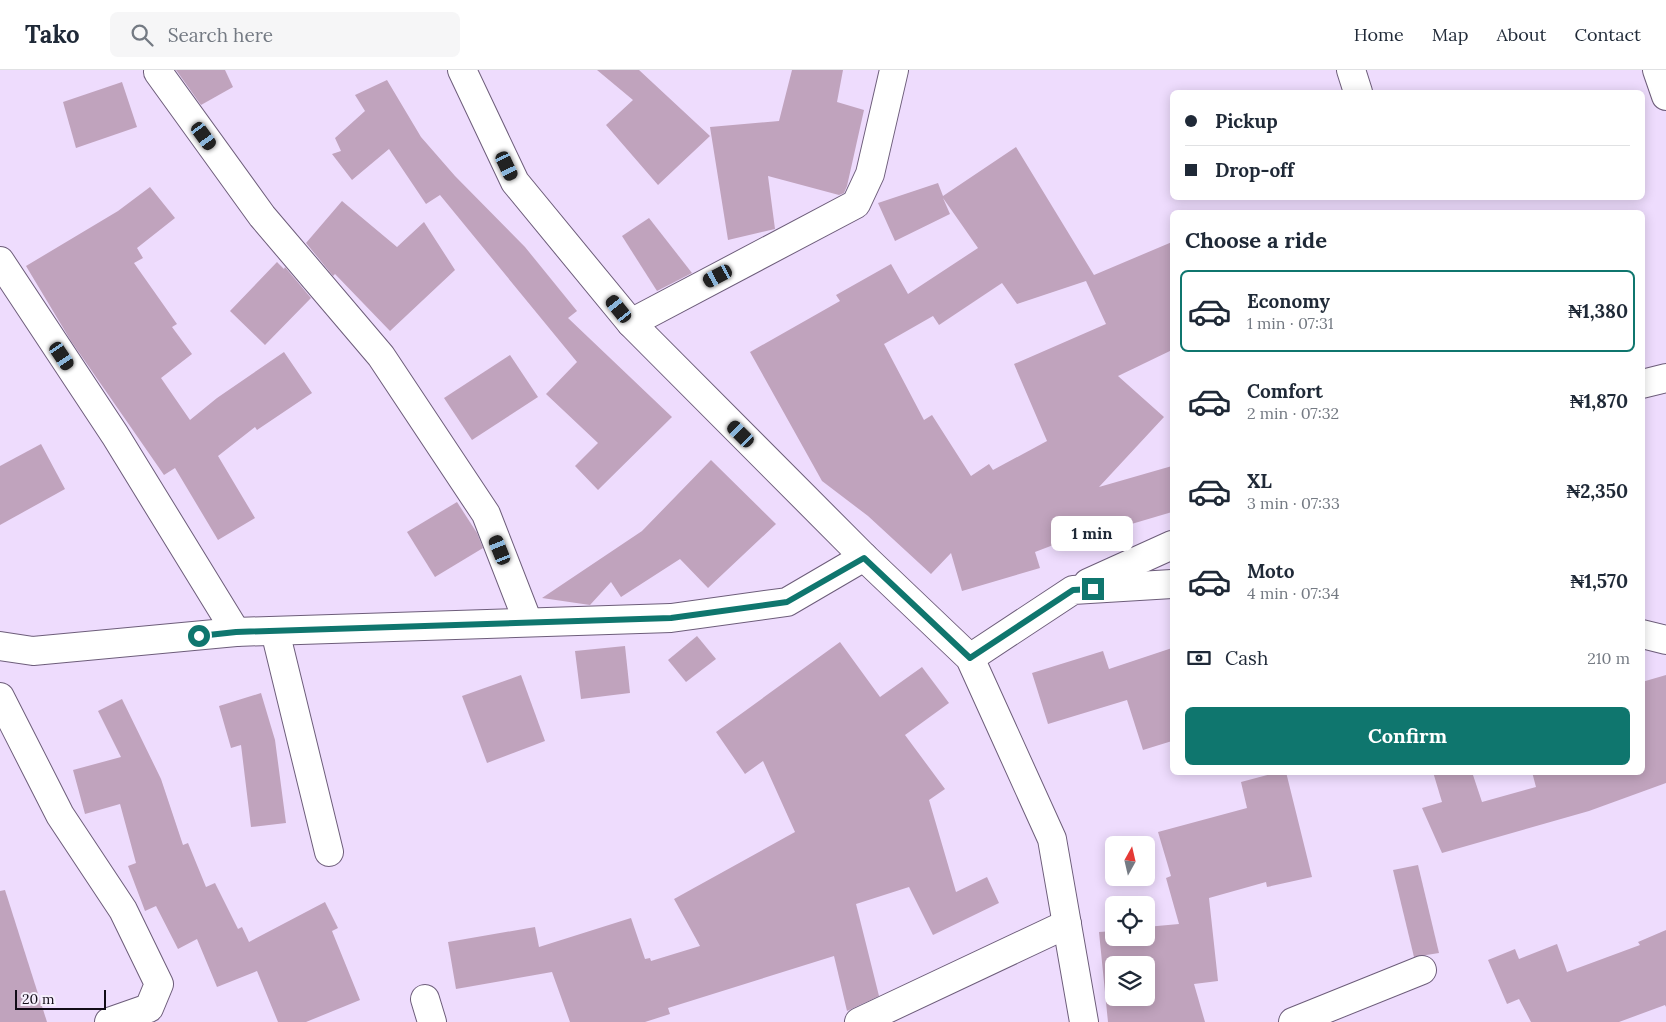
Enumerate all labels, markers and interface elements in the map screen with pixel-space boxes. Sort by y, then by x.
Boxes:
search box [110,12,460,57]
text: Tako [25,19,80,50]
icon: search [128,21,156,49]
text: Search here [168,23,273,47]
text: Home [1354,23,1404,46]
text: Map [1432,23,1468,46]
text: About [1496,23,1546,46]
text: Contact [1574,23,1641,46]
text: Pickup [1215,109,1278,133]
car [189,119,218,153]
car [493,149,520,183]
text: Drop-off [1215,158,1294,182]
text: Choose a ride [1185,226,1327,254]
car [701,262,734,290]
icon: car [1187,289,1232,334]
text: Economy [1247,289,1330,313]
car [603,293,634,325]
text: ₦1,380 [1568,299,1628,323]
text: 1 min · 07:31 [1247,313,1334,333]
car [47,339,76,373]
icon: car [1187,379,1232,424]
text: Comfort [1247,379,1323,403]
text: ₦1,870 [1570,389,1628,413]
text: 2 min · 07:32 [1247,403,1339,423]
car [725,418,756,450]
icon: car [1187,469,1232,514]
text: XL [1247,469,1272,493]
text: ₦2,350 [1566,479,1628,503]
text: 3 min · 07:33 [1247,493,1340,513]
callout: 1 min [1052,516,1134,552]
text: 1 min [1072,523,1112,543]
car [487,533,512,567]
icon: car [1187,559,1232,604]
text: Moto [1247,559,1294,583]
text: ₦1,570 [1571,569,1628,593]
route end [1082,578,1104,600]
text: 4 min · 07:34 [1247,583,1339,603]
route start [188,625,210,647]
icon: cash [1185,644,1213,672]
text: Cash [1225,646,1268,670]
text: 210 m [1587,648,1630,668]
button: Confirm [1185,707,1630,765]
north arrow [1105,836,1155,886]
map controls [1105,836,1155,1006]
button: locate [1105,896,1155,946]
button: layers [1105,956,1155,1006]
scale bar [15,987,106,1010]
text: 20 m [22,990,54,1008]

